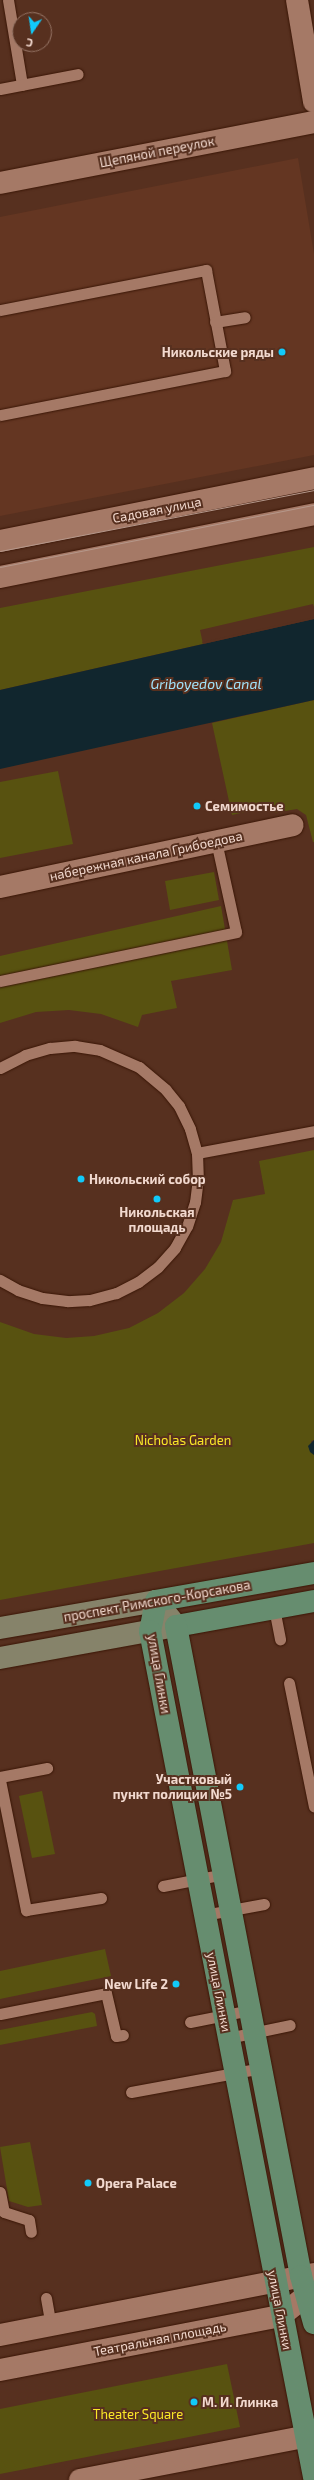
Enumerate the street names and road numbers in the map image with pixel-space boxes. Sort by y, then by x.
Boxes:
street label: Щепяной переулок [98,133,216,171]
street label: Садовая улица [111,494,203,526]
street label: набережная канала Грибоедова [48,828,244,884]
street label: проспект Римского-Корсакова [62,1577,252,1625]
street label: улица Глинки [144,1633,174,1715]
street label: улица Глинки [204,1951,234,2033]
street label: улица Глинки [265,2269,295,2351]
street label: Театральная площадь [92,2319,228,2359]

